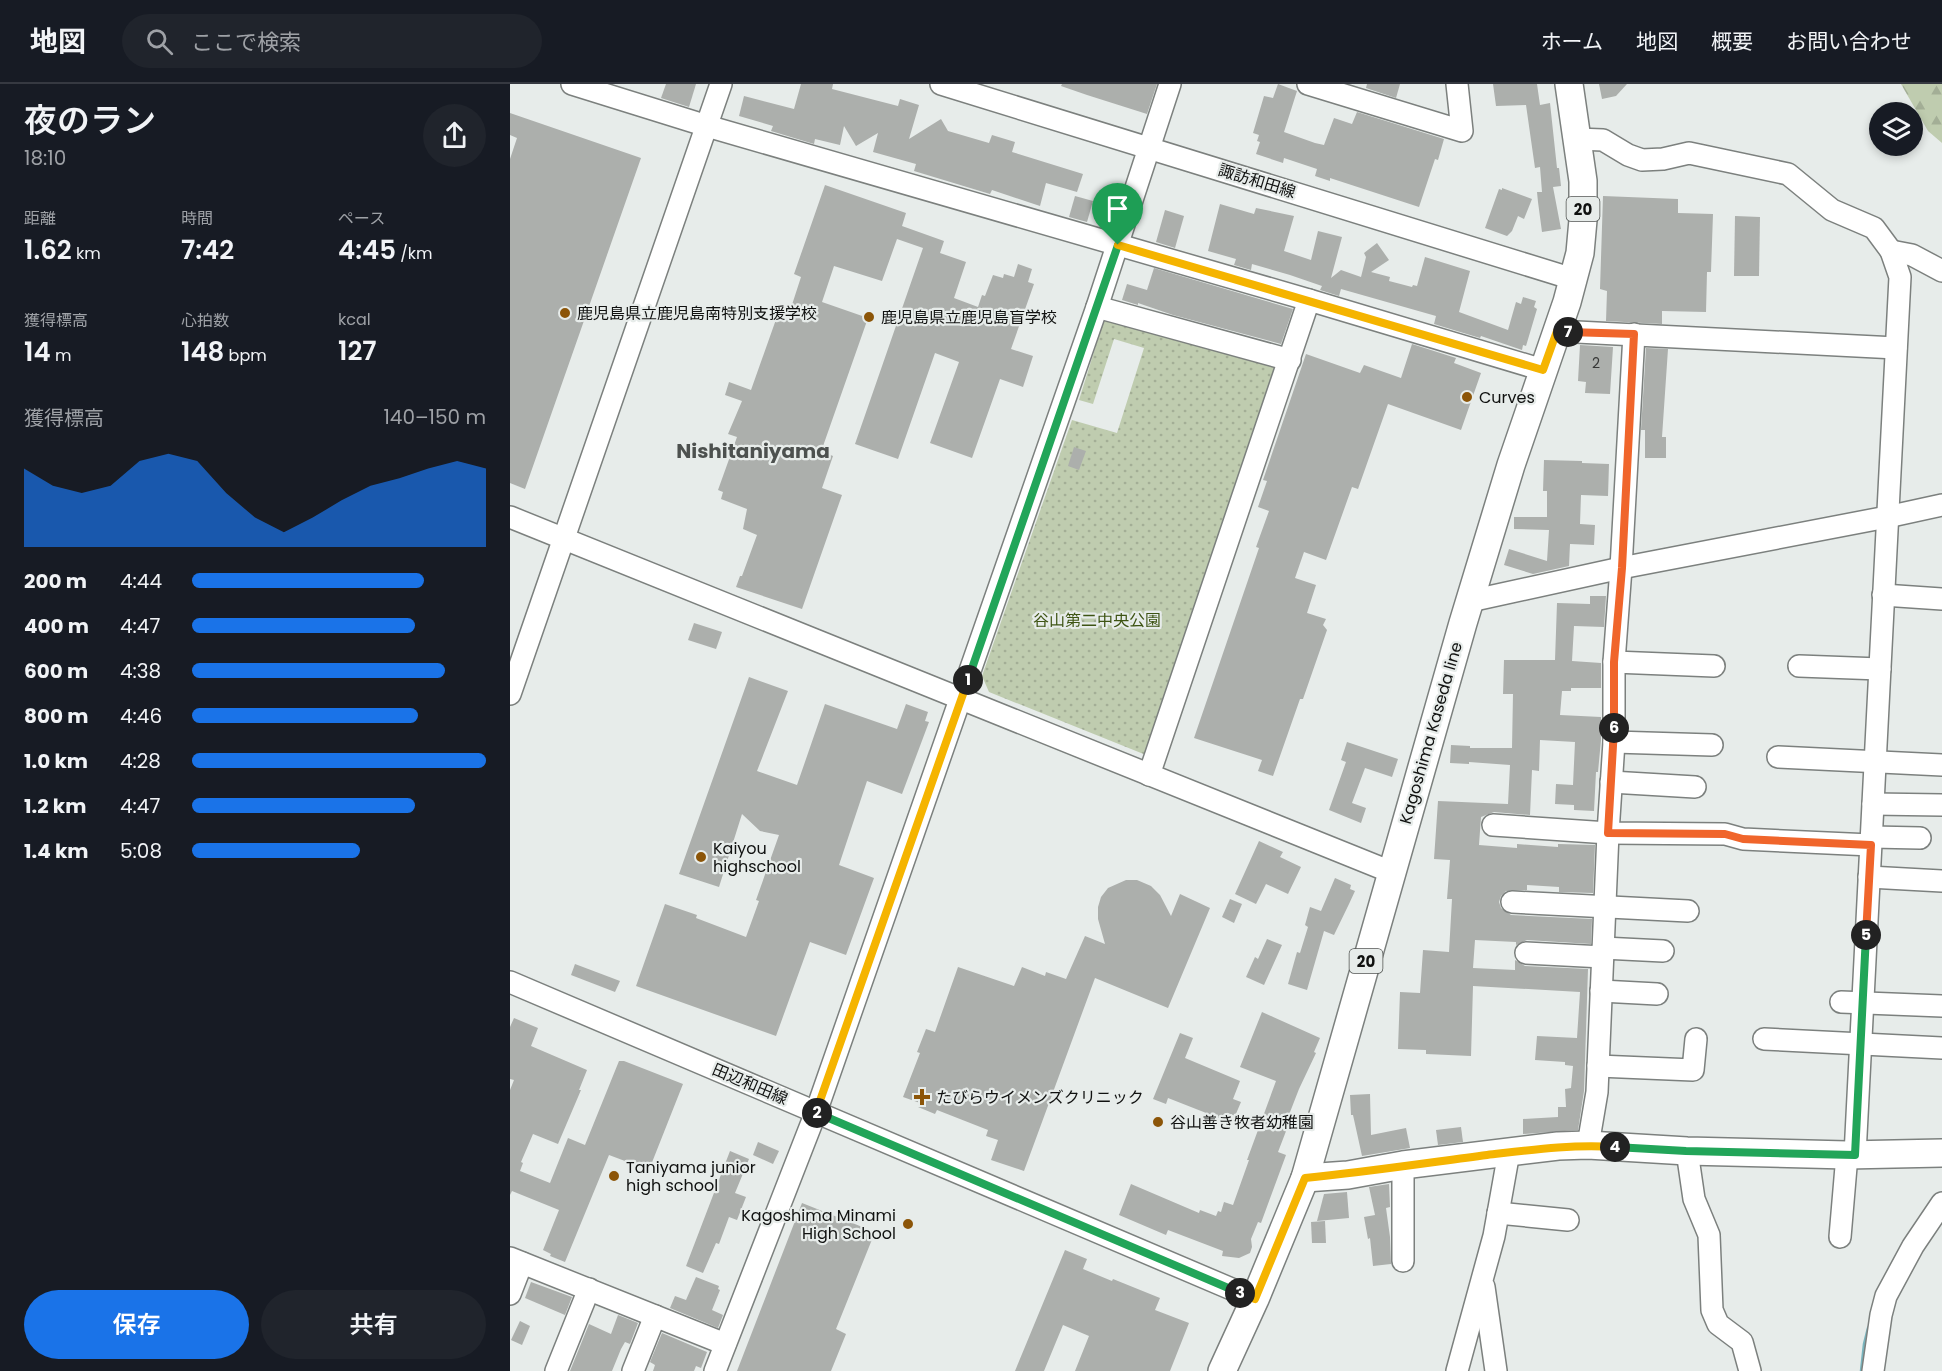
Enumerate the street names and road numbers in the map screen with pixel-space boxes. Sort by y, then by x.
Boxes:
street label: 諏訪和田線 [1215,158,1299,204]
road number: 20 [1566,197,1600,221]
street label: Kagoshima Kaseda line [1394,639,1468,827]
road number: 20 [1350,949,1382,973]
street label: 田辺和田線 [709,1058,791,1110]

